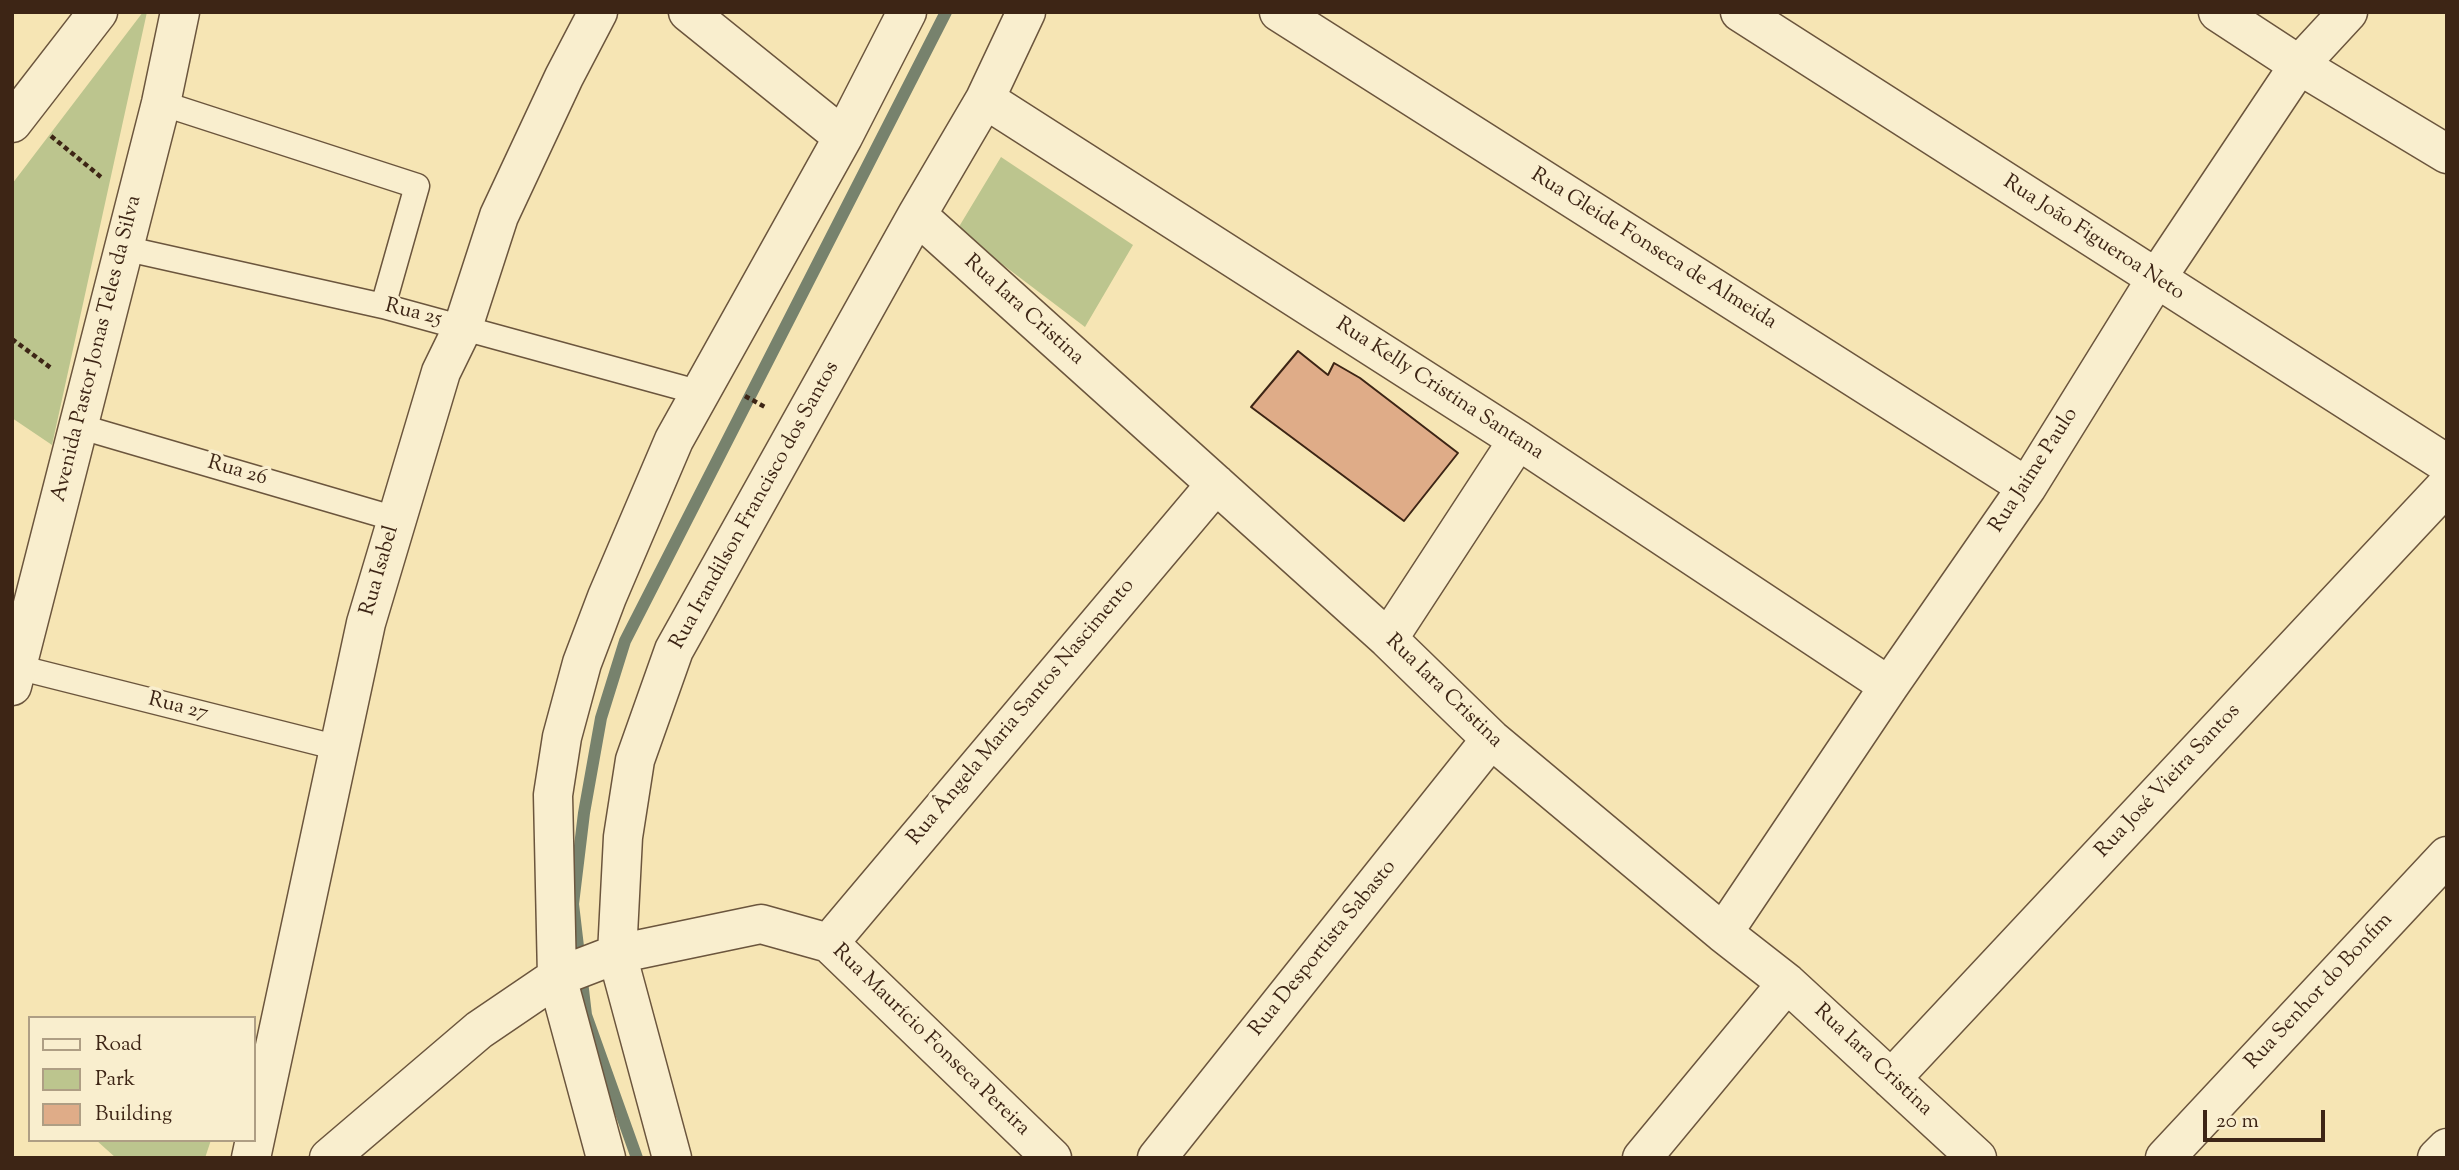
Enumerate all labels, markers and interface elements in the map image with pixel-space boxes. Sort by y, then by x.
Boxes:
street label: Rua Gleide Fonseca de Almeida [1525,164,1781,336]
street label: Rua João Figueroa Neto [1998,171,2188,307]
street label: Avenida Pastor Jonas Teles da Silva [48,193,148,505]
street label: Rua Iara Cristina [958,250,1088,372]
street label: Rua 25 [382,295,444,333]
street label: Rua Kelly Cristina Santana [1330,313,1548,467]
street label: Rua Irandilson Francisco dos Santos [666,358,846,654]
street label: Rua Jaime Paulo [1985,404,2085,538]
street label: Rua 26 [204,451,270,493]
street label: Rua Isabel [356,523,406,619]
street label: Rua Ângela Maria Santos Nascimento [903,575,1141,851]
street label: Rua Iara Cristina [1379,630,1507,754]
street label: Rua 27 [145,688,211,728]
street label: Rua José Vieira Santos [2091,700,2247,864]
street label: Rua Desportista Sabasto [1245,856,1403,1042]
street label: Rua Senhor do Bonfim [2241,908,2399,1076]
street label: Rua Maurício Fonseca Pereira [826,940,1034,1142]
street label: Rua Iara Cristina [1807,1000,1937,1122]
legend [28,1016,256,1142]
text: Road [95,1030,142,1060]
text: Park [95,1065,135,1095]
scale bar [2207,1096,2330,1140]
text: Building [95,1100,172,1130]
text: 20 m [2216,1107,2259,1137]

